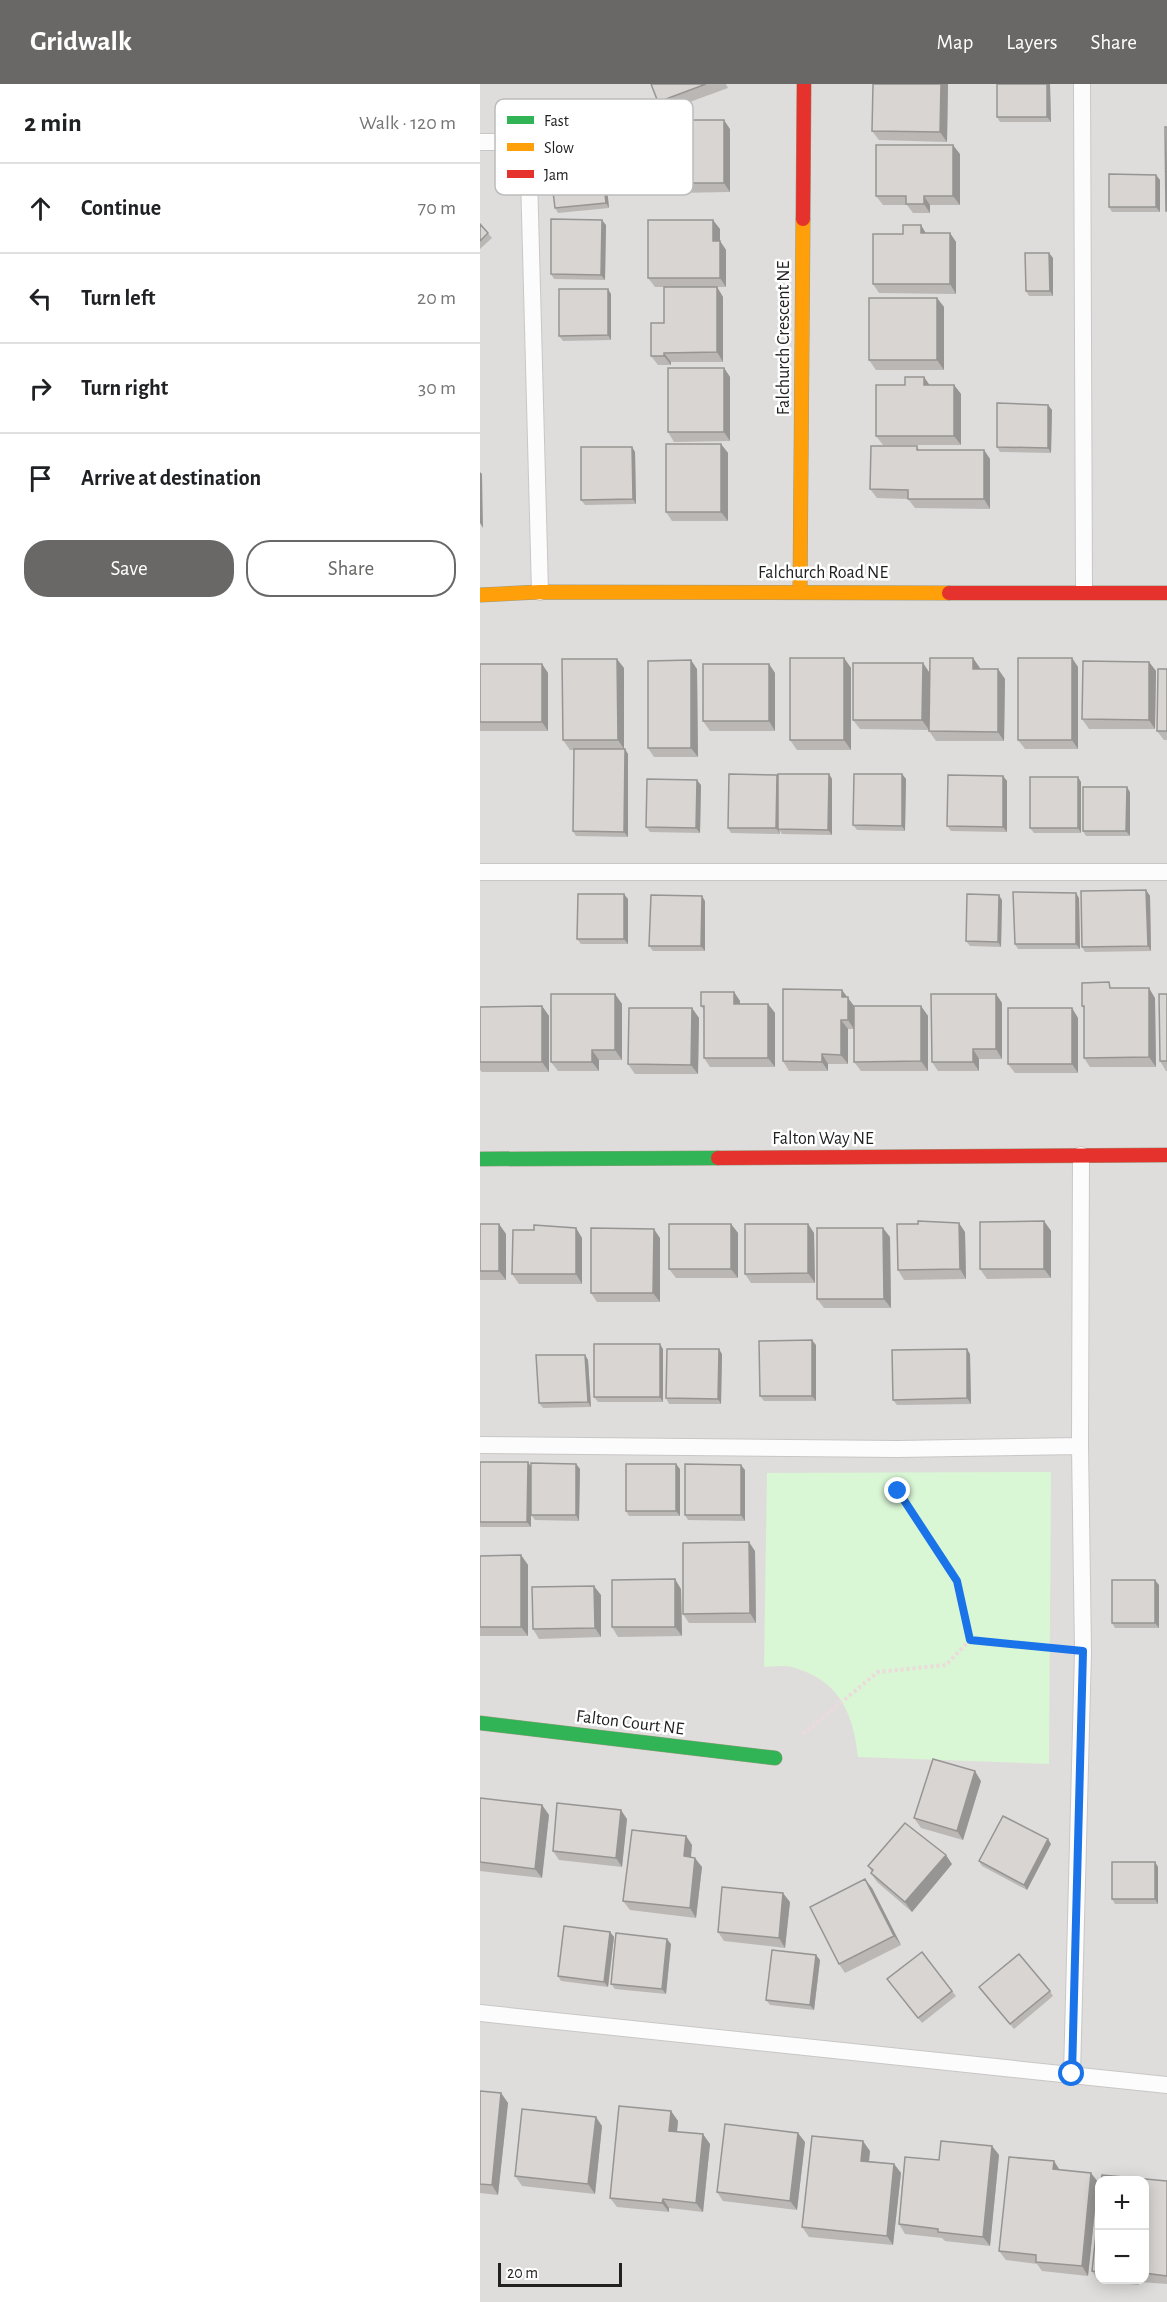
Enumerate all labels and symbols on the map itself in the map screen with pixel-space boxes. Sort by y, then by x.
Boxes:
legend [495,99,693,195]
text: Fast [544,113,569,129]
text: Slow [544,140,574,156]
text: Jam [544,167,569,183]
street label: Falchurch Crescent NE [775,261,793,415]
street label: Falchurch Road NE [758,564,888,582]
street label: Falton Way NE [772,1130,874,1148]
route end [884,1477,910,1503]
street label: Falton Court NE [575,1707,685,1739]
route start [1058,2060,1084,2086]
scale bar [498,2260,622,2288]

